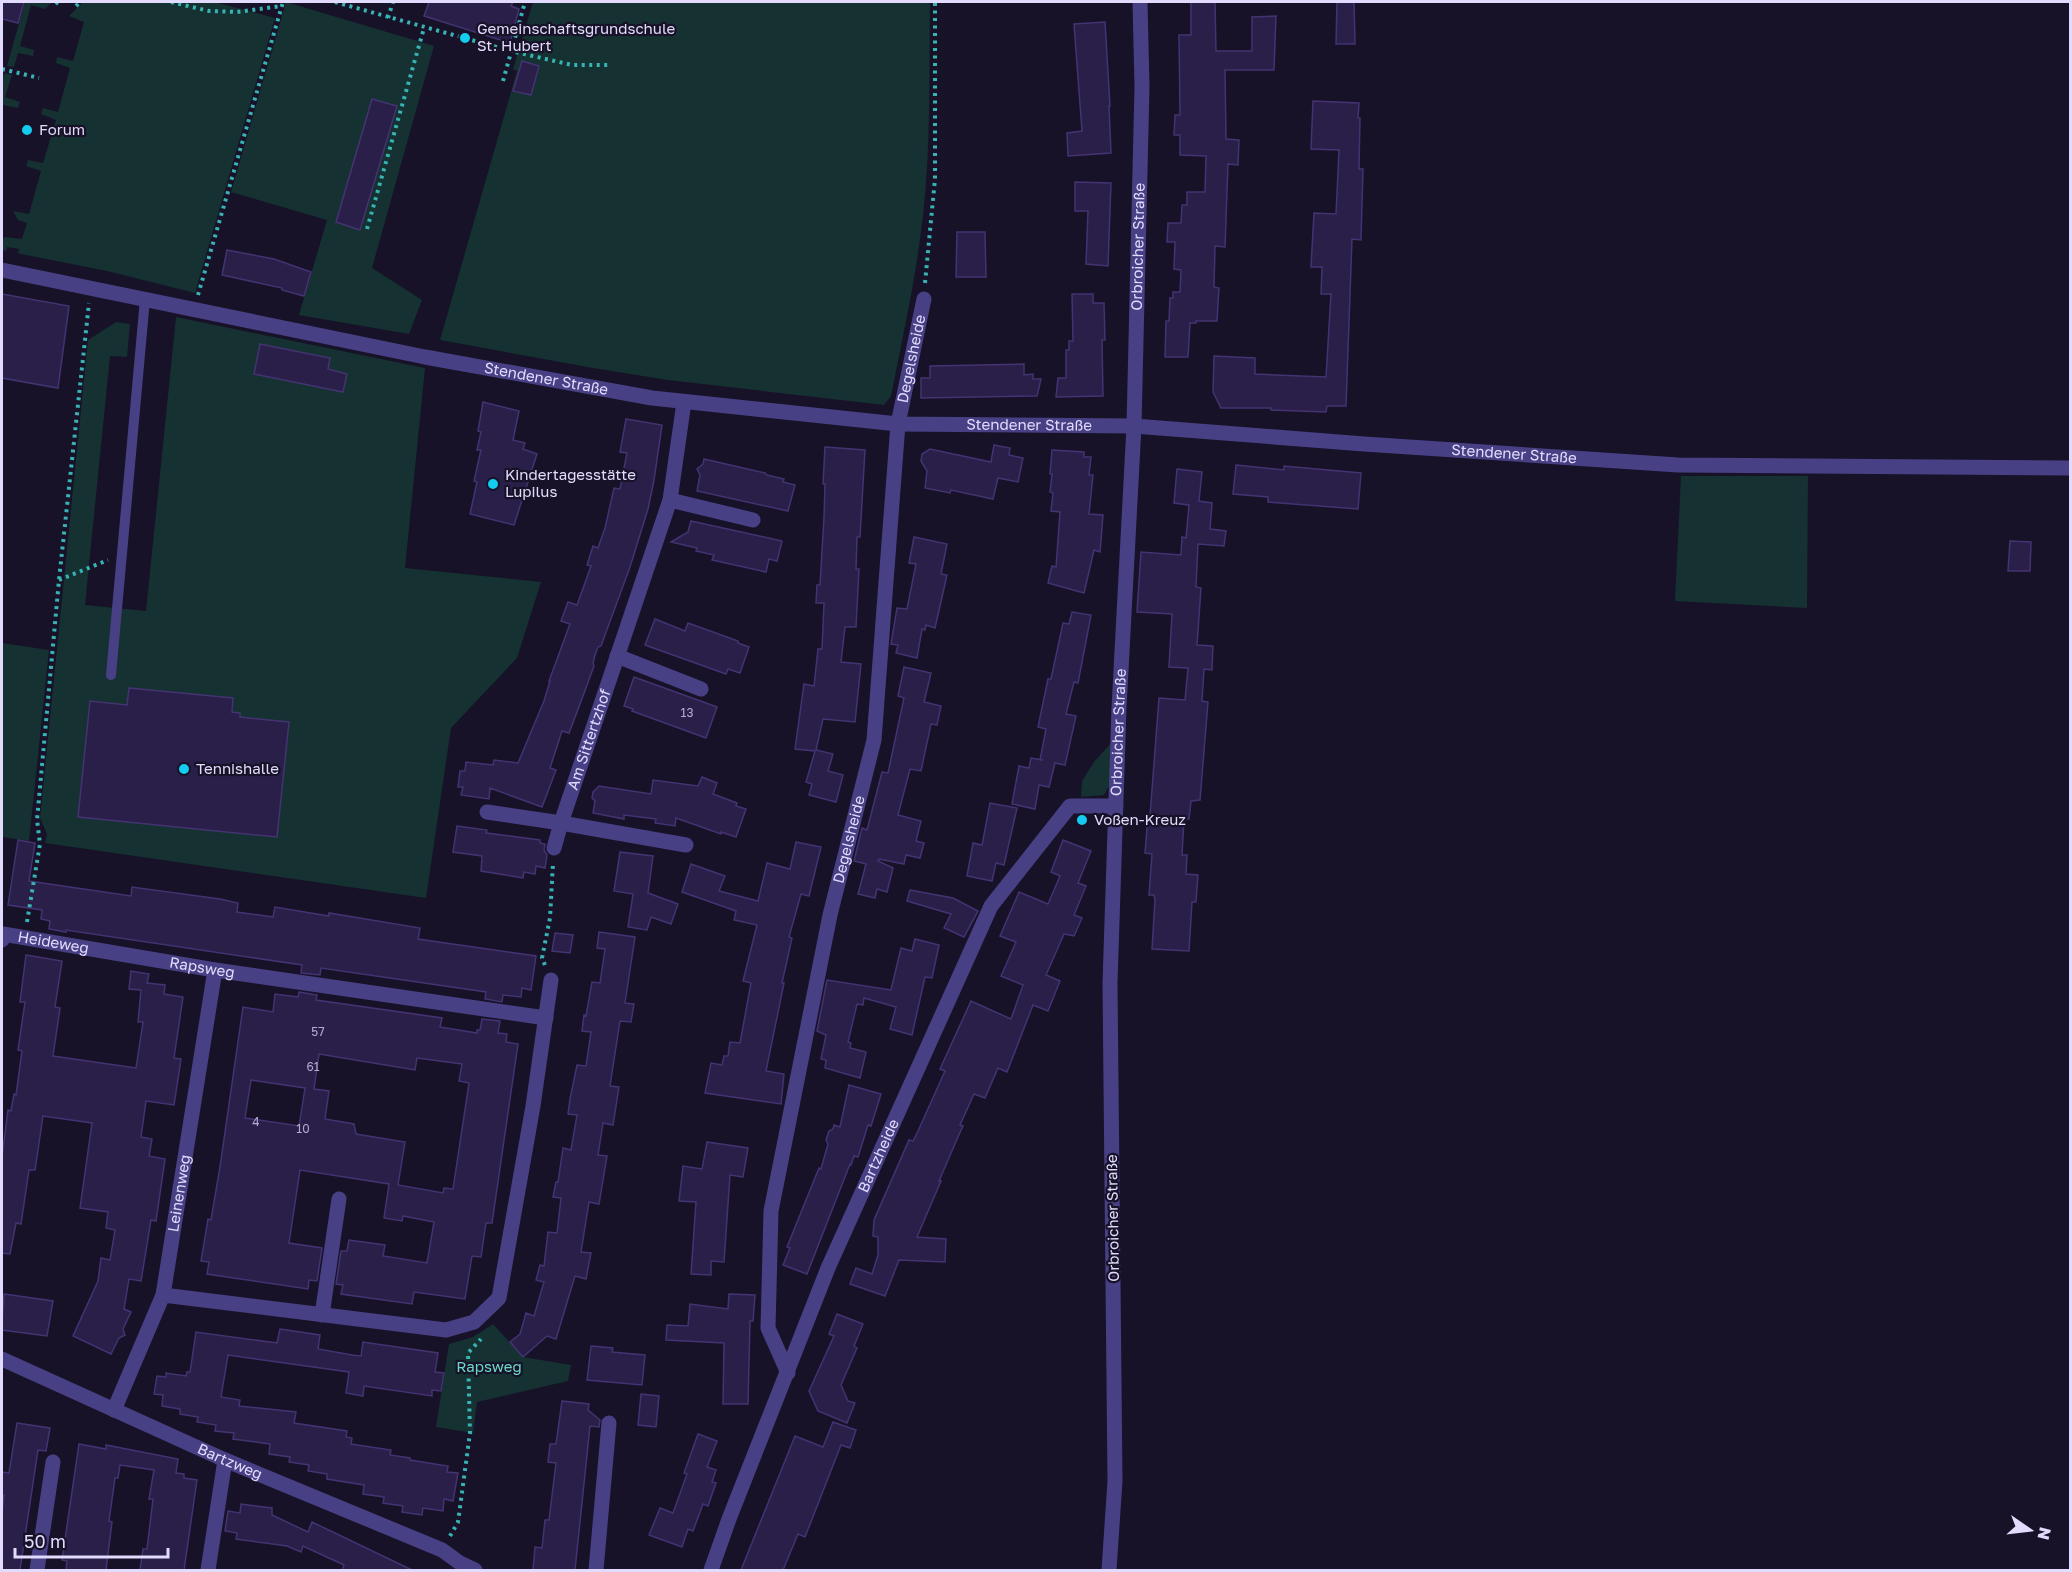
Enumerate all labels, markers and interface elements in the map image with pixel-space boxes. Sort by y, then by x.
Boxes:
place label: Gemeinschaftsgrundschule St. Hubert [477,19,676,54]
marker: Gemeinschaftsgrundschule St. Hubert [458,31,472,45]
place label: Forum [39,120,85,138]
marker: Forum [20,123,34,137]
street label: Orbroicher Straße [1127,182,1148,311]
street label: Degelsheide [893,313,929,404]
street label: Stendener Straße [483,358,610,398]
street label: Stendener Straße [966,415,1092,434]
street label: Stendener Straße [1451,440,1578,466]
place label: Kindertagesstätte Lupilus [505,465,636,500]
marker: Kindertagesstätte Lupilus [486,477,500,491]
street label: Orbroicher Straße [1106,668,1129,796]
street label: Am Sittertzhof [563,686,614,792]
house number: 13 [681,705,693,720]
place label: Tennishalle [196,759,279,777]
marker: Tennishalle [177,762,191,776]
street label: Degelsheide [828,793,868,885]
place label: Voßen-Kreuz [1094,810,1186,828]
marker: Voßen-Kreuz [1075,813,1089,827]
street label: Heideweg [16,927,90,956]
street label: Rapsweg [168,952,236,981]
house number: 57 [311,1024,325,1039]
house number: 61 [306,1059,320,1074]
house number: 4 [252,1114,260,1129]
street label: Bartzheide [853,1116,902,1195]
house number: 10 [296,1121,310,1136]
street label: Leinenweg [163,1153,193,1233]
street label: Orbroicher Straße [1102,1154,1122,1282]
park label: Rapsweg [456,1357,522,1375]
street label: Bartzweg [195,1439,265,1483]
north arrow [2000,1500,2060,1560]
scale bar [15,1521,168,1559]
text: N [2033,1525,2056,1542]
text: 50 m [24,1530,66,1552]

